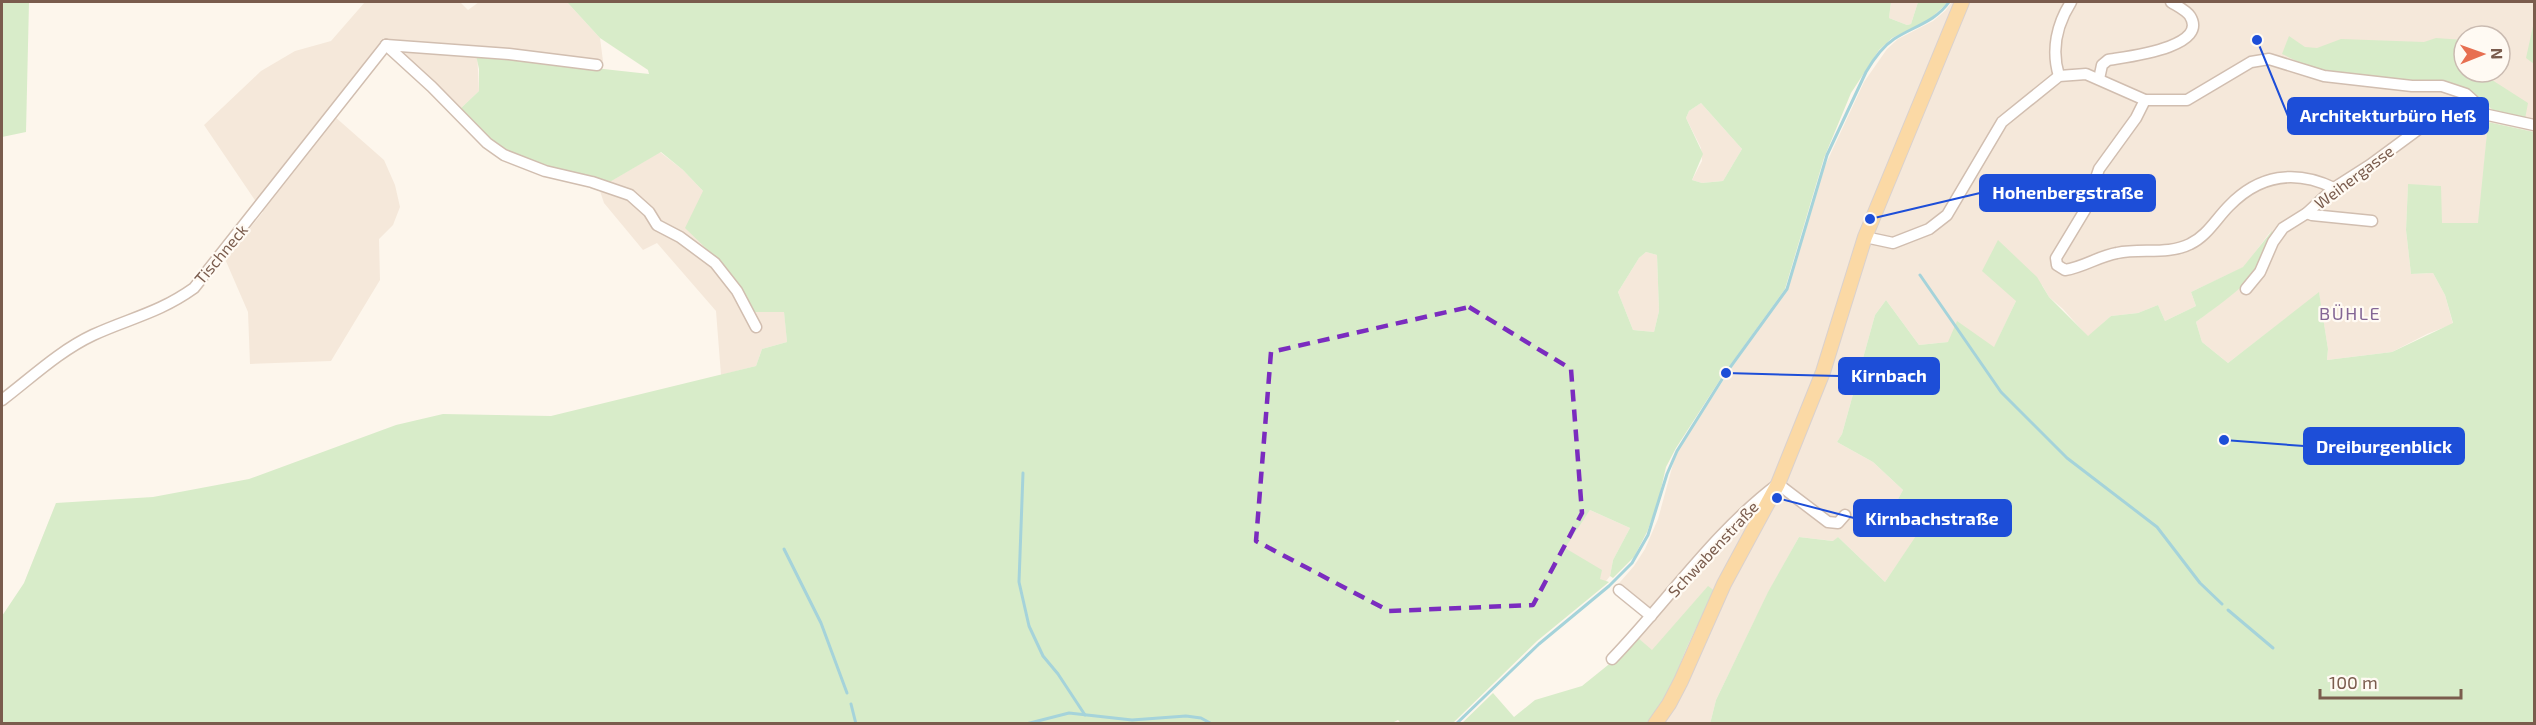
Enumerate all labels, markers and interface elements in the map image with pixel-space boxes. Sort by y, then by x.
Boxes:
north arrow [2452,24,2512,84]
text: N [2488,48,2507,60]
callout: Architekturbüro Heß [2288,98,2488,134]
text: Architekturbüro Heß [2300,104,2476,126]
street label: Weihergasse [2310,141,2397,213]
callout: Hohenbergstraße [1980,175,2155,211]
text: Hohenbergstraße [1992,181,2144,203]
street label: Tischneck [190,220,251,288]
district label: BÜHLE [2319,302,2381,324]
callout: Kirnbach [1839,358,1939,394]
text: Kirnbach [1851,364,1927,386]
callout: Dreiburgenblick [2304,428,2464,464]
text: Dreiburgenblick [2316,435,2452,457]
street label: Schwabenstraße [1663,497,1762,600]
callout: Kirnbachstraße [1854,500,2011,536]
text: Kirnbachstraße [1865,507,1999,529]
scale bar [2320,662,2461,700]
text: 100 m [2329,671,2378,693]

